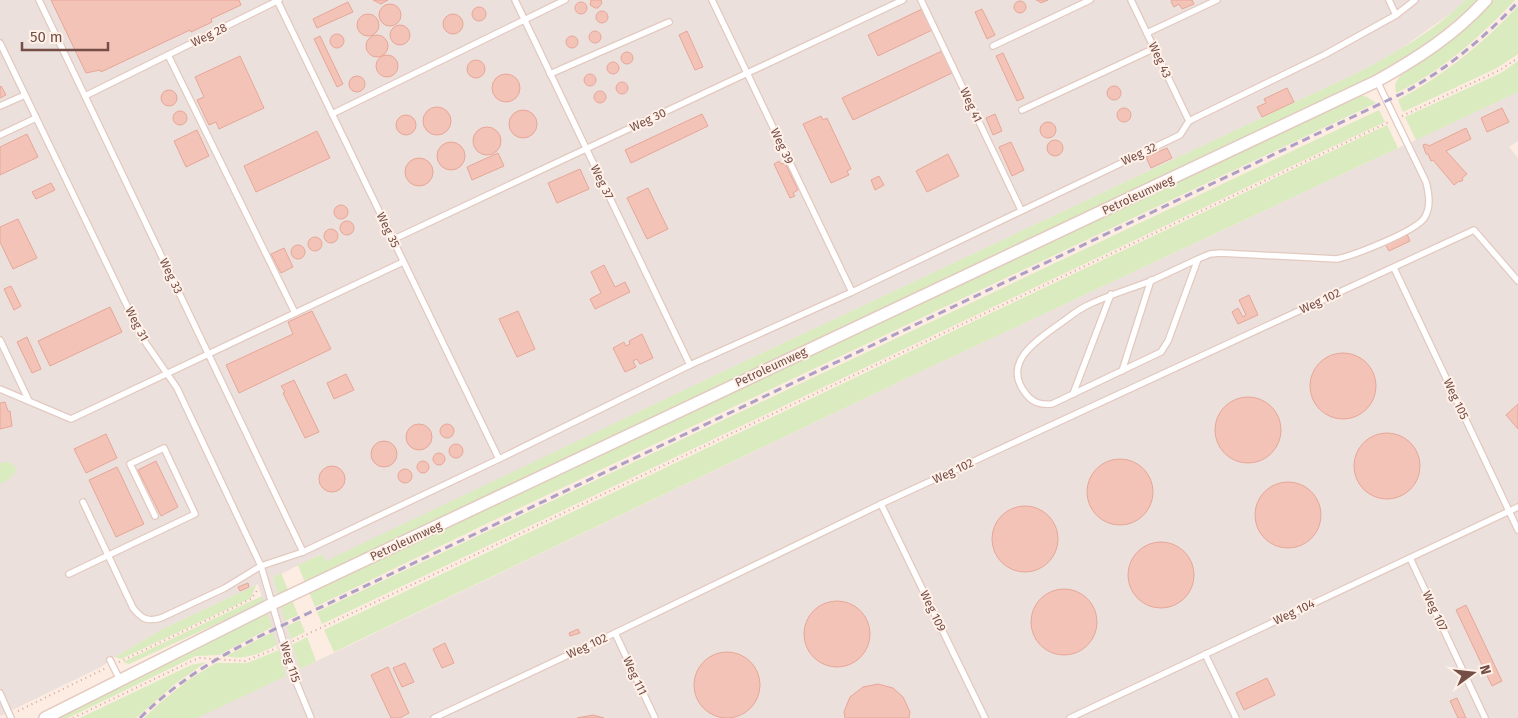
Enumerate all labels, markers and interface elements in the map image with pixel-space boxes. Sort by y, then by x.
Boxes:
scale bar [22,20,109,52]
street label: Weg 28 [189,20,230,50]
text: 50 m [30,28,63,46]
street label: Weg 43 [1146,40,1174,80]
street label: Weg 41 [957,85,985,125]
street label: Weg 30 [628,105,669,134]
street label: Weg 39 [768,126,796,166]
street label: Weg 32 [1119,140,1159,168]
street label: Weg 37 [588,162,616,202]
street label: Petroleumweg [1100,172,1177,218]
street label: Weg 35 [373,210,403,250]
street label: Weg 33 [156,256,186,296]
street label: Weg 102 [1297,285,1343,317]
street label: Weg 31 [122,304,152,344]
street label: Petroleumweg [733,344,810,390]
street label: Weg 105 [1440,376,1472,422]
street label: Weg 102 [930,455,976,487]
street label: Petroleumweg [368,518,445,564]
street label: Weg 109 [917,588,949,634]
street label: Weg 107 [1420,589,1450,633]
street label: Weg 104 [1271,596,1317,628]
street label: Weg 102 [564,630,610,662]
street label: Weg 115 [277,640,303,684]
north arrow [1448,648,1498,698]
street label: Weg 111 [620,654,650,698]
text: N [1476,663,1494,676]

